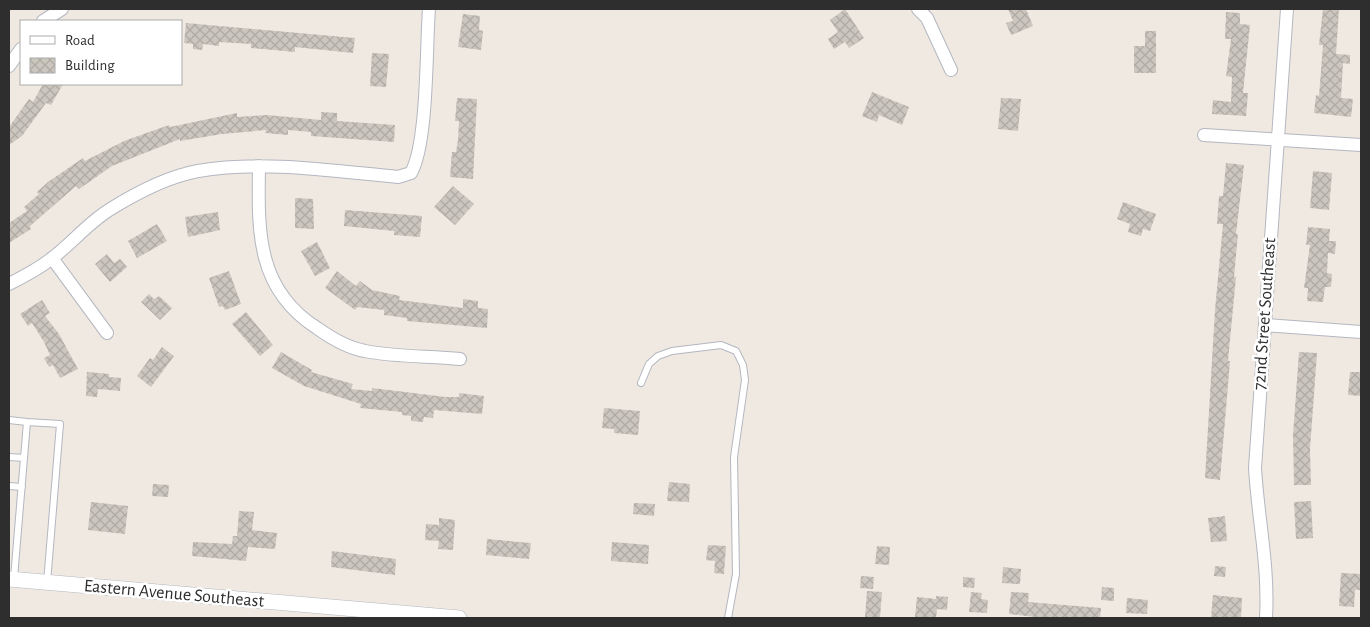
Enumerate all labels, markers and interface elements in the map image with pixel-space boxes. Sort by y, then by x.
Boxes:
legend [20,20,182,85]
text: Road [65,33,95,48]
text: Building [65,58,115,73]
street label: 72nd Street Southeast [1251,237,1279,391]
street label: Eastern Avenue Southeast [83,577,265,611]

